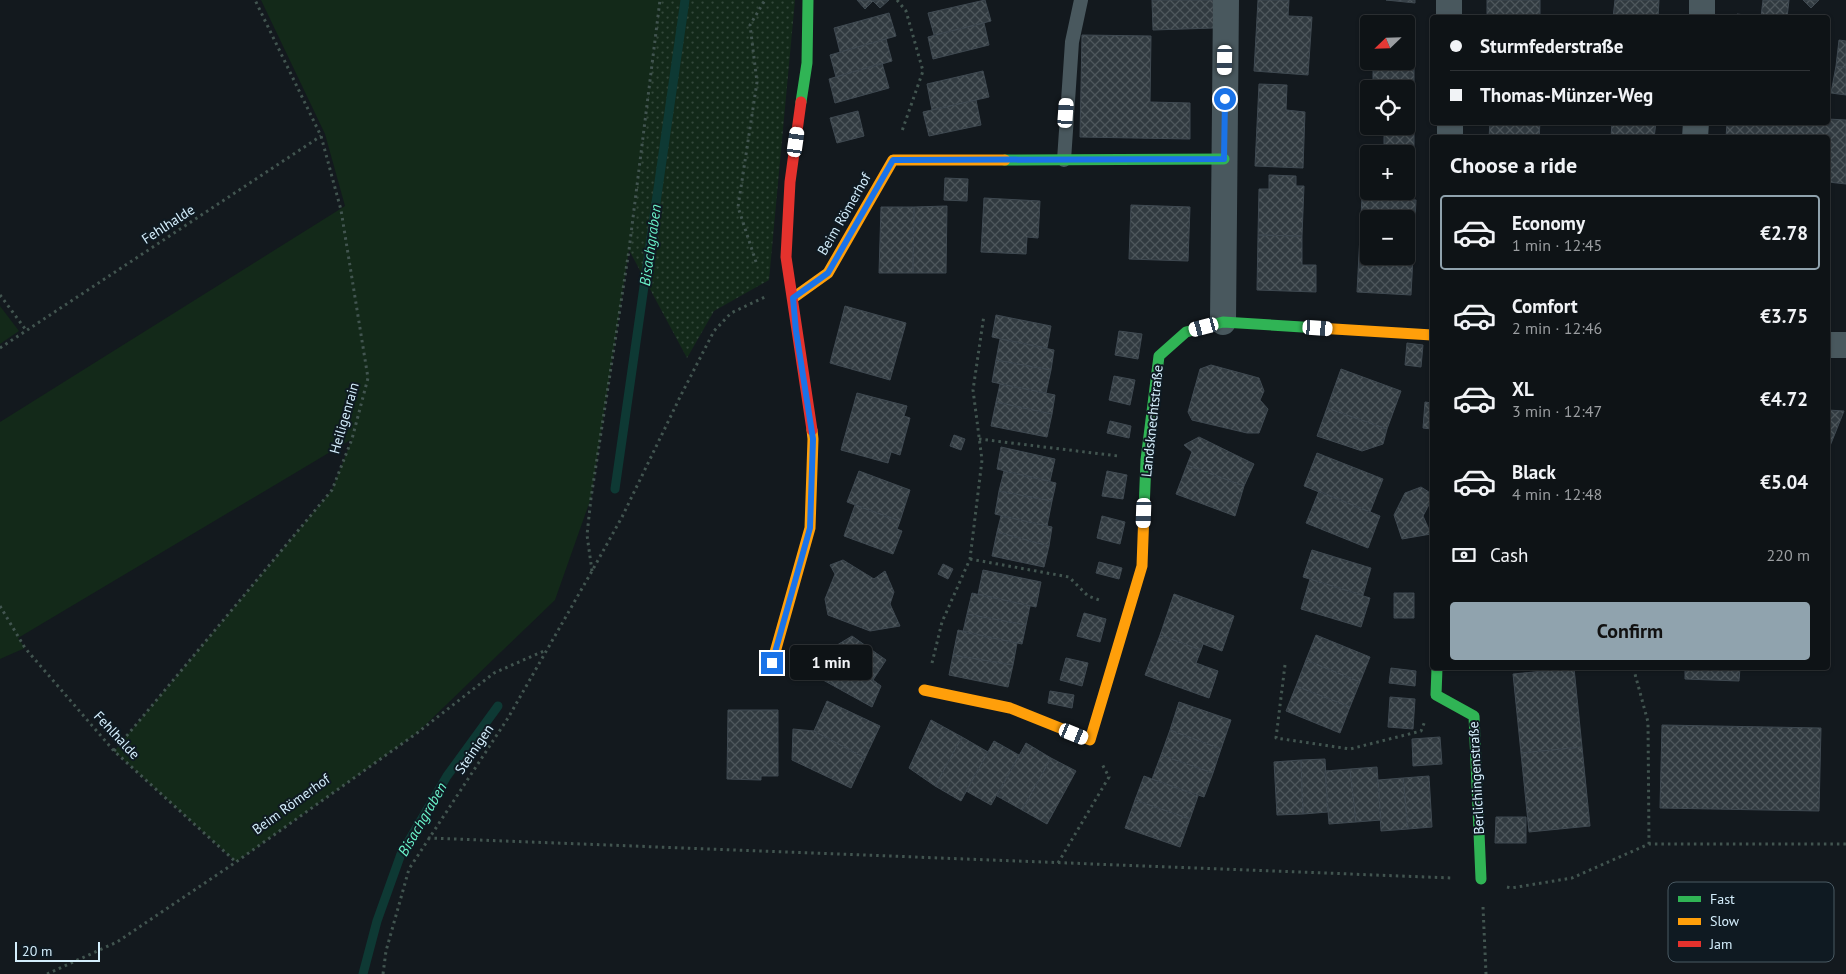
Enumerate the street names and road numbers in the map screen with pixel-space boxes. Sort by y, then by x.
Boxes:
street label: Beim Römerhof [813,169,875,258]
street label: Fehlhalde [138,200,198,248]
street label: Landsknechtstraße [1137,364,1167,478]
street label: Heiligenrain [325,380,363,456]
street label: Fehlhalde [90,707,144,763]
street label: Steinigen [451,721,497,777]
street label: Berlichingenstraße [1464,721,1488,835]
street label: Beim Römerhof [248,769,334,838]

